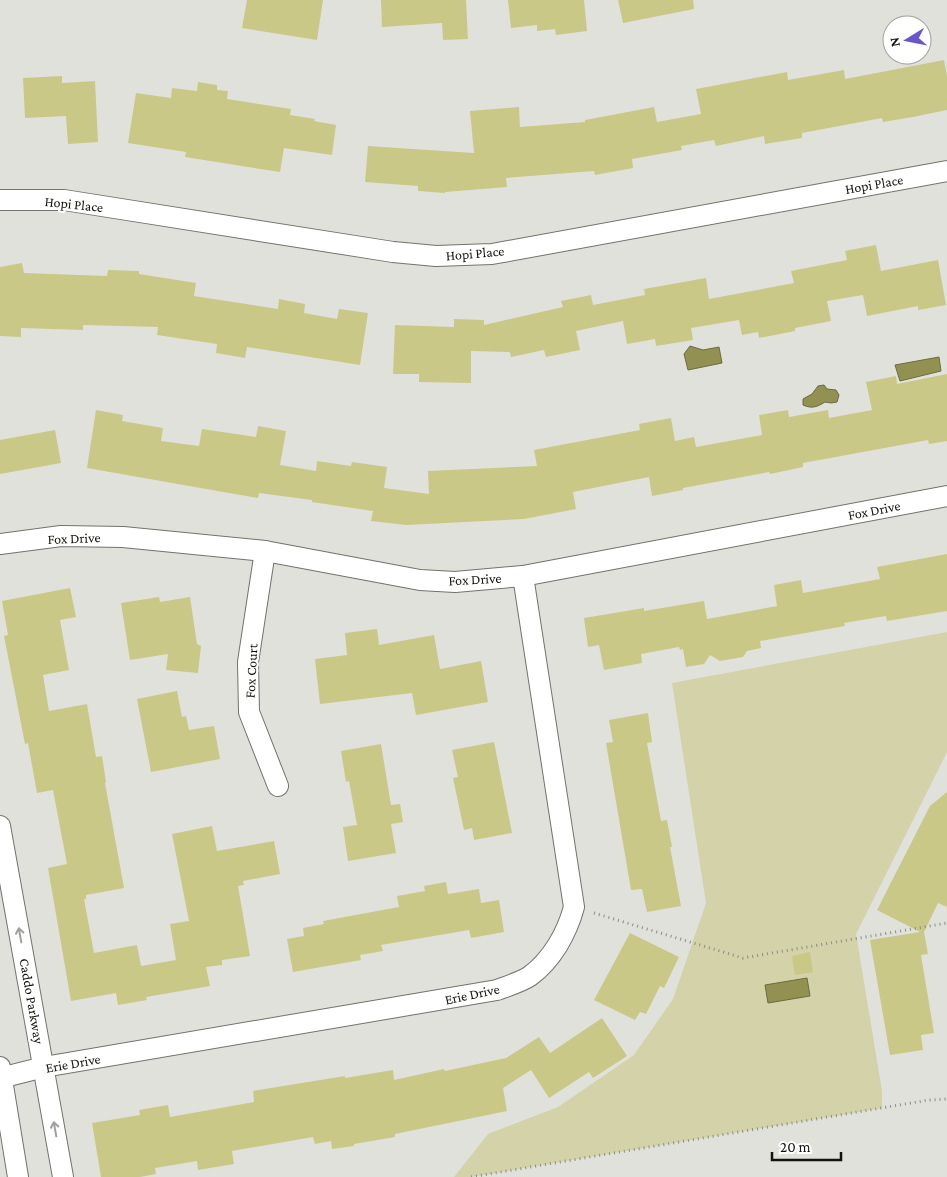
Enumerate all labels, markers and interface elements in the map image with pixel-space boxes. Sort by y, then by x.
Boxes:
north arrow [882,15,932,65]
text: N [885,36,903,48]
street label: Hopi Place [844,171,904,197]
street label: Hopi Place [44,193,104,215]
street label: Hopi Place [445,242,505,264]
street label: Fox Drive [846,497,902,523]
street label: Fox Drive [47,529,101,547]
street label: Fox Drive [448,570,502,588]
street label: Fox Court [242,643,260,699]
one-way arrow [14,927,24,943]
street label: Caddo Parkway [17,957,47,1046]
street label: Erie Drive [443,980,501,1008]
street label: Erie Drive [44,1050,102,1076]
one-way arrow [49,1121,59,1137]
scale bar [772,1130,841,1162]
text: 20 m [780,1139,811,1155]

